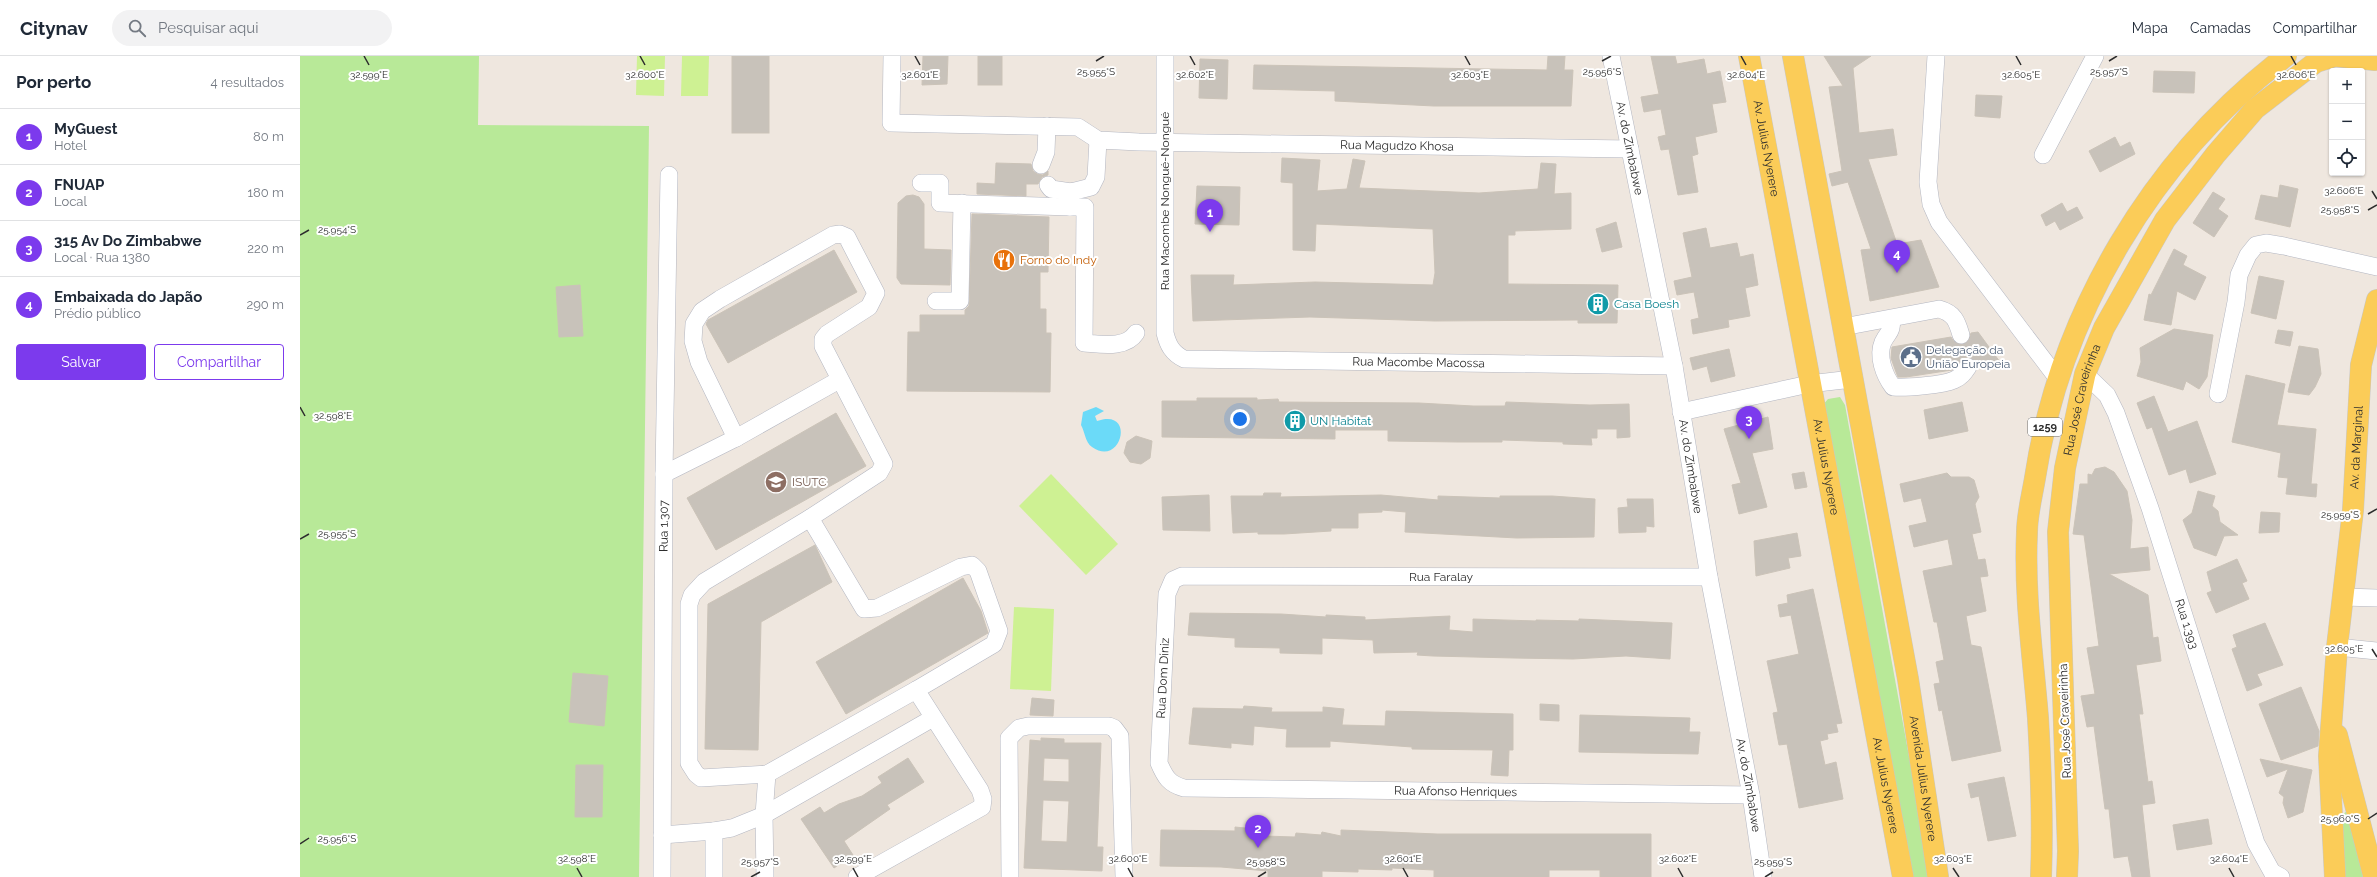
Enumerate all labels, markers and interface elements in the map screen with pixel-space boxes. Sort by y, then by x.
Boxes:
search box [112,10,392,46]
text: Citynav [20,17,88,39]
icon: search [126,17,148,39]
text: Pesquisar aqui [158,19,259,37]
text: Mapa [2132,20,2168,36]
text: Camadas [2190,20,2251,36]
text: Compartilhar [2273,20,2357,36]
text: 25.955°S [1077,66,1115,77]
text: 25.956°S [1583,66,1621,77]
text: 25.957°S [2090,66,2128,77]
map controls [2329,68,2365,176]
button: + [2329,68,2365,104]
text: 32.599°E [350,69,388,80]
text: 32.600°E [625,69,665,80]
text: 32.601°E [901,69,939,80]
text: 32.602°E [1176,69,1214,80]
text: 32.603°E [1451,69,1489,80]
text: 32.604°E [1727,69,1765,80]
text: 32.605°E [2002,69,2040,80]
text: 32.606°E [2276,69,2316,80]
text: Por perto [16,72,91,92]
text: 4 resultados [211,75,284,90]
street label: Av. Julius Nyerere [1750,99,1782,198]
street label: Av. do Zimbabwe [1613,100,1646,196]
button: − [2329,104,2365,140]
street label: Rua Macombe Nongué-Nongué [1158,112,1172,290]
text: MyGuest [54,120,118,138]
text: 1 [26,129,32,144]
text: 80 m [253,129,284,144]
text: Hotel [54,138,87,153]
street label: Rua Magudzo Khosa [1340,138,1454,153]
button: locate [2329,140,2365,176]
text: FNUAP [54,176,104,194]
text: 2 [25,185,33,200]
text: 180 m [248,185,284,200]
text: 32.606°E [2324,185,2364,196]
text: Local [54,194,87,209]
pin: 1 [1197,199,1223,232]
text: 25.958°S [2321,204,2359,215]
text: 25.954°S [318,224,356,235]
text: 315 Av Do Zimbabwe [54,232,202,250]
pin: 4 [1884,240,1910,273]
text: 3 [25,241,33,256]
text: 220 m [247,241,284,256]
restaurant icon: Forno do Indy [991,247,1017,273]
text: Local · Rua 1380 [54,250,150,265]
place label: Forno do Indy [1020,253,1097,267]
text: Embaixada do Japão [54,288,202,306]
building icon: Casa Boesh [1585,291,1611,317]
text: 4 [25,297,33,312]
text: 290 m [246,297,284,312]
place label: Casa Boesh [1614,297,1679,311]
text: Prédio público [54,306,141,321]
street label: Rua José Craveirinha [2061,342,2104,457]
place label: Delegação da União Europeia [1926,343,2010,371]
button: Salvar [16,344,146,380]
button: Compartilhar [154,344,284,380]
public building icon: Delegação da União Europeia [1898,344,1924,370]
street label: Rua Macombe Macossa [1352,354,1485,370]
street label: Av. da Marginal [2347,405,2366,490]
pin: 3 [1736,406,1762,439]
building icon: UN Habitat [1282,408,1308,434]
your location [1230,409,1250,429]
text: 32.598°E [314,410,352,421]
place label: UN Habitat [1310,414,1371,428]
street label: Av. Julius Nyerere [1810,417,1842,516]
street label: Av. do Zimbabwe [1676,418,1705,514]
road number: 1259 [2028,418,2062,436]
school or university icon: ISUTC [763,469,789,495]
place label: ISUTC [792,475,827,489]
street label: Rua 1.307 [657,499,671,552]
text: 25.959°S [2321,509,2359,520]
text: 25.955°S [318,528,356,539]
street label: Rua Faralay [1409,570,1474,584]
street label: Rua 1.393 [2172,597,2201,651]
street label: Rua Dom Diniz [1154,637,1172,719]
text: 32.605°E [2325,643,2363,654]
street label: Rua José Craveirinha [2056,663,2074,779]
street label: Avenida Julius Nyerere [1907,715,1939,842]
street label: Av. Julius Nyerere [1870,736,1902,835]
street label: Av. do Zimbabwe [1733,737,1763,833]
street label: Rua Afonso Henriques [1394,784,1517,799]
text: 25.960°S [2320,813,2360,824]
pin: 2 [1245,815,1271,848]
text: 25.956°S [318,833,356,844]
text: 32.598°E [558,853,596,864]
text: 32.599°E [834,853,872,864]
text: 32.600°E [1108,853,1148,864]
text: 32.601°E [1384,853,1422,864]
text: 32.602°E [1659,853,1697,864]
text: 32.603°E [1934,853,1972,864]
text: 32.604°E [2210,853,2248,864]
text: 25.957°S [741,856,779,867]
text: 25.958°S [1247,856,1285,867]
text: 25.959°S [1754,856,1792,867]

